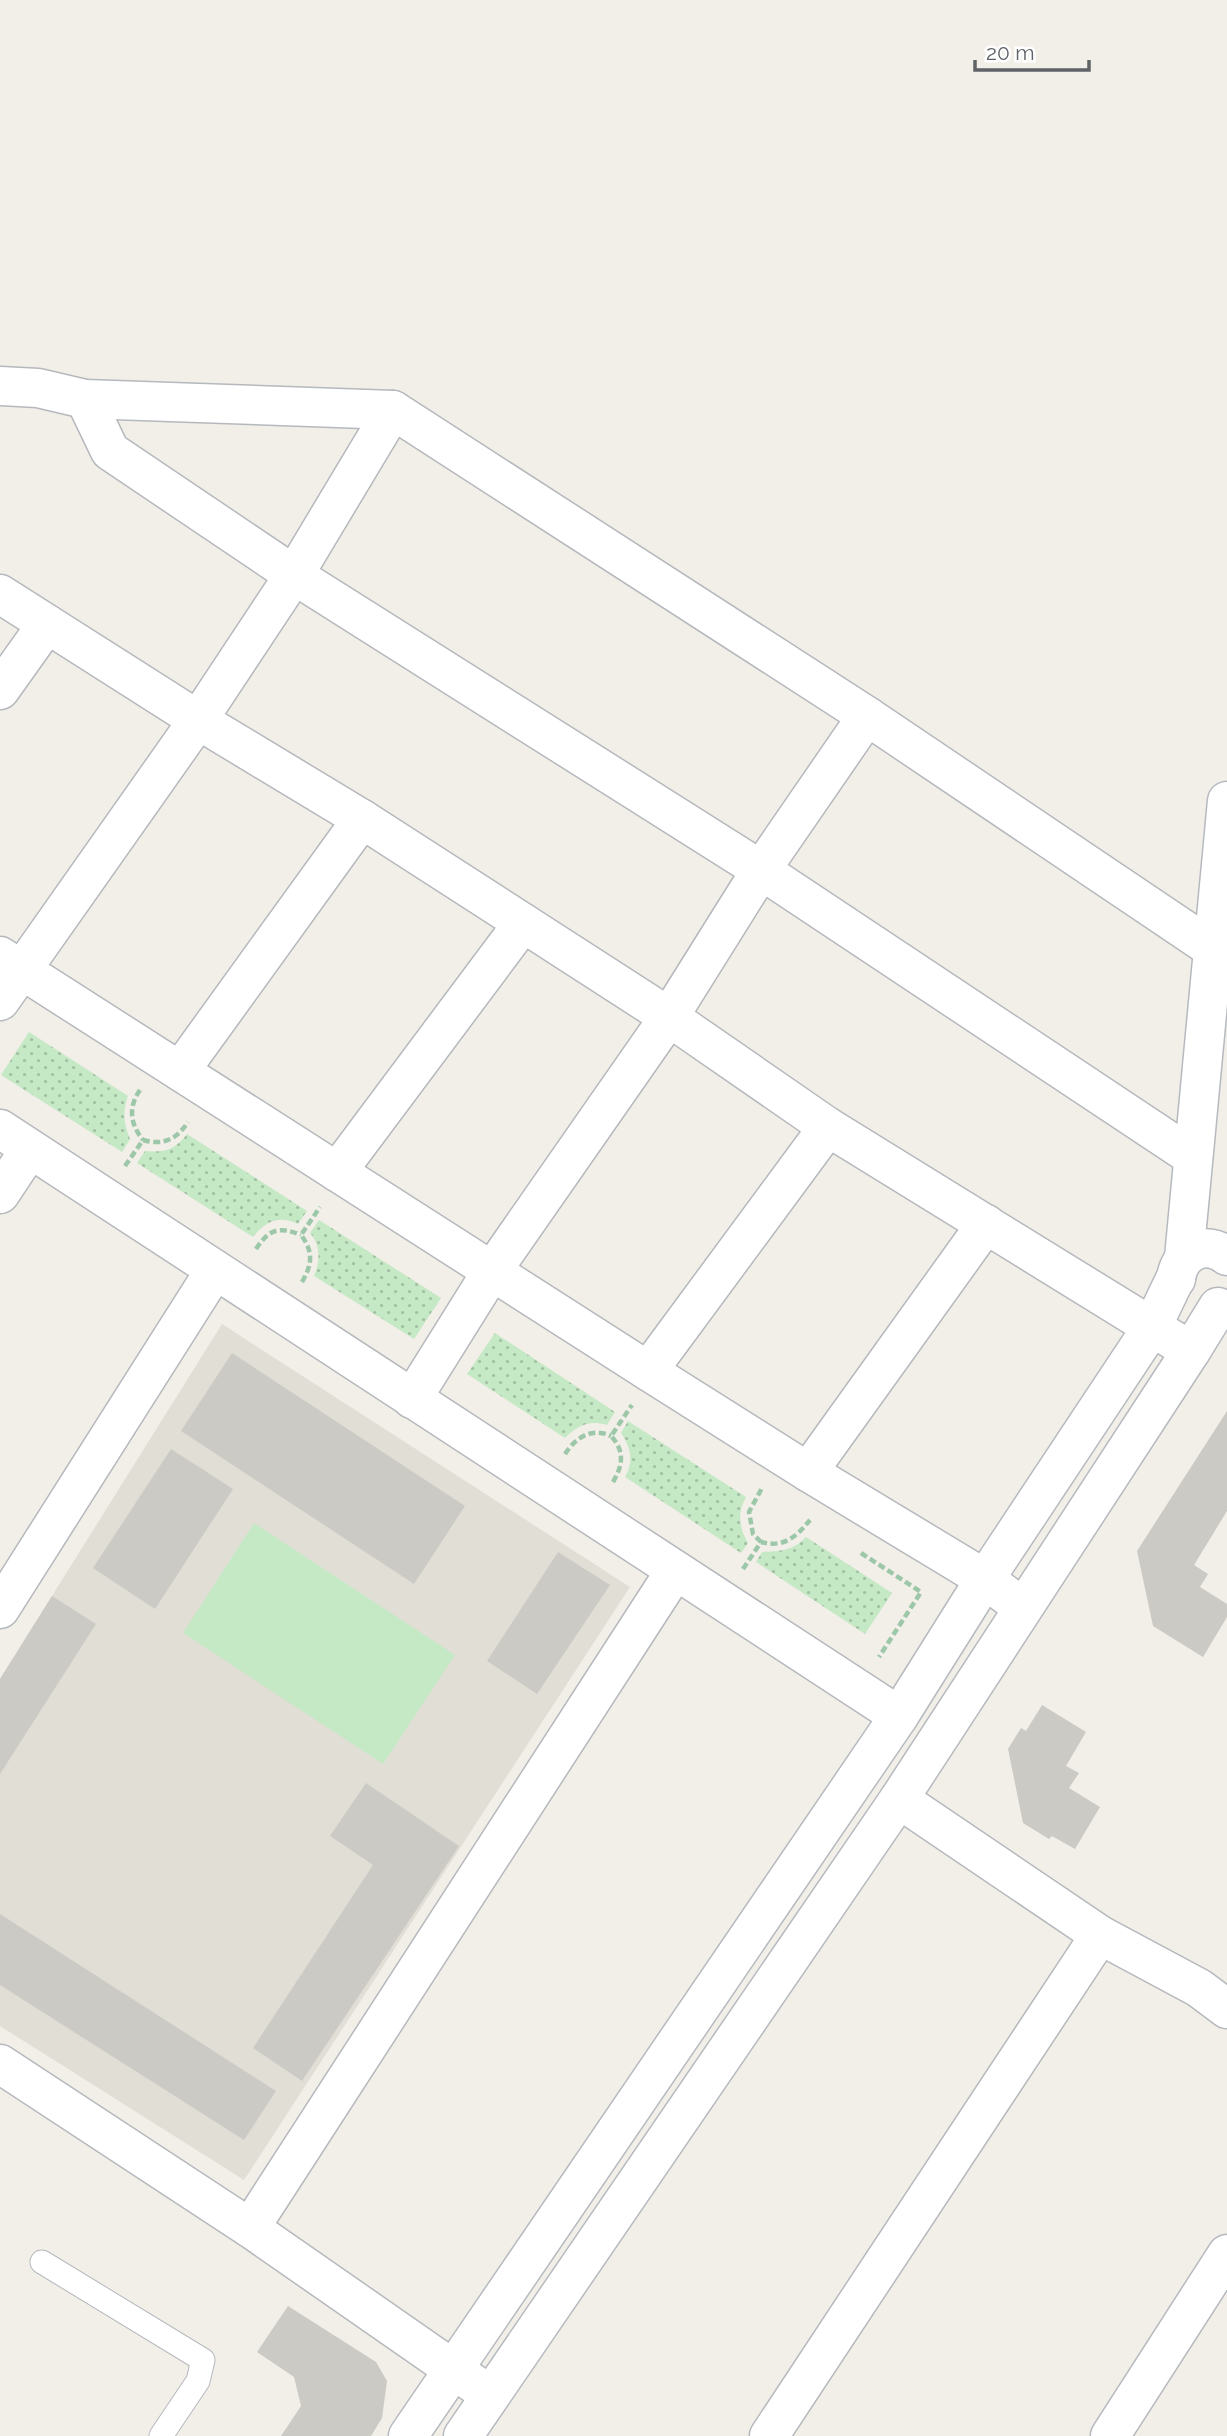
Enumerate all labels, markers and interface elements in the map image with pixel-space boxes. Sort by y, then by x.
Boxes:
scale bar [975,28,1089,72]
text: 20 m [986,40,1034,65]

